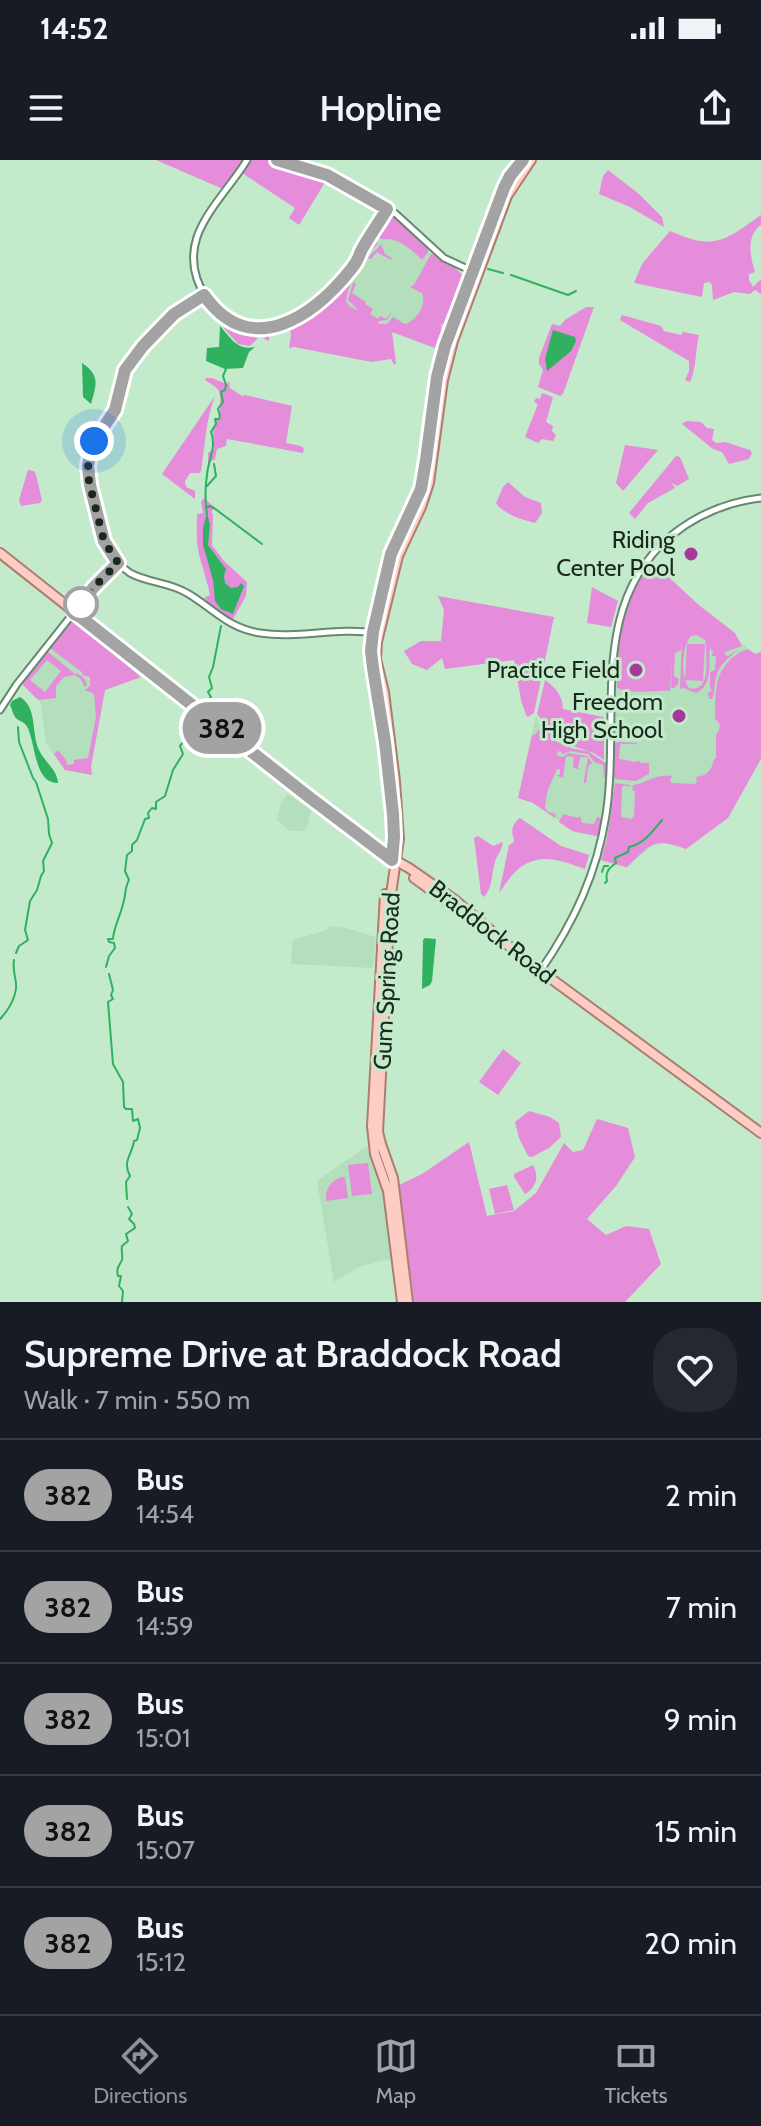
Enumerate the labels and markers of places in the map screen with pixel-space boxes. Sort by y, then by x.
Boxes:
place label: Riding Center Pool [556,525,676,582]
marker: Riding Center Pool [682,545,700,563]
unlabelled marker [64,587,98,621]
place label: Practice Field [486,655,620,684]
marker: Practice Field [627,661,645,679]
place label: Freedom High School [541,687,663,744]
marker: Freedom High School [670,707,688,725]

